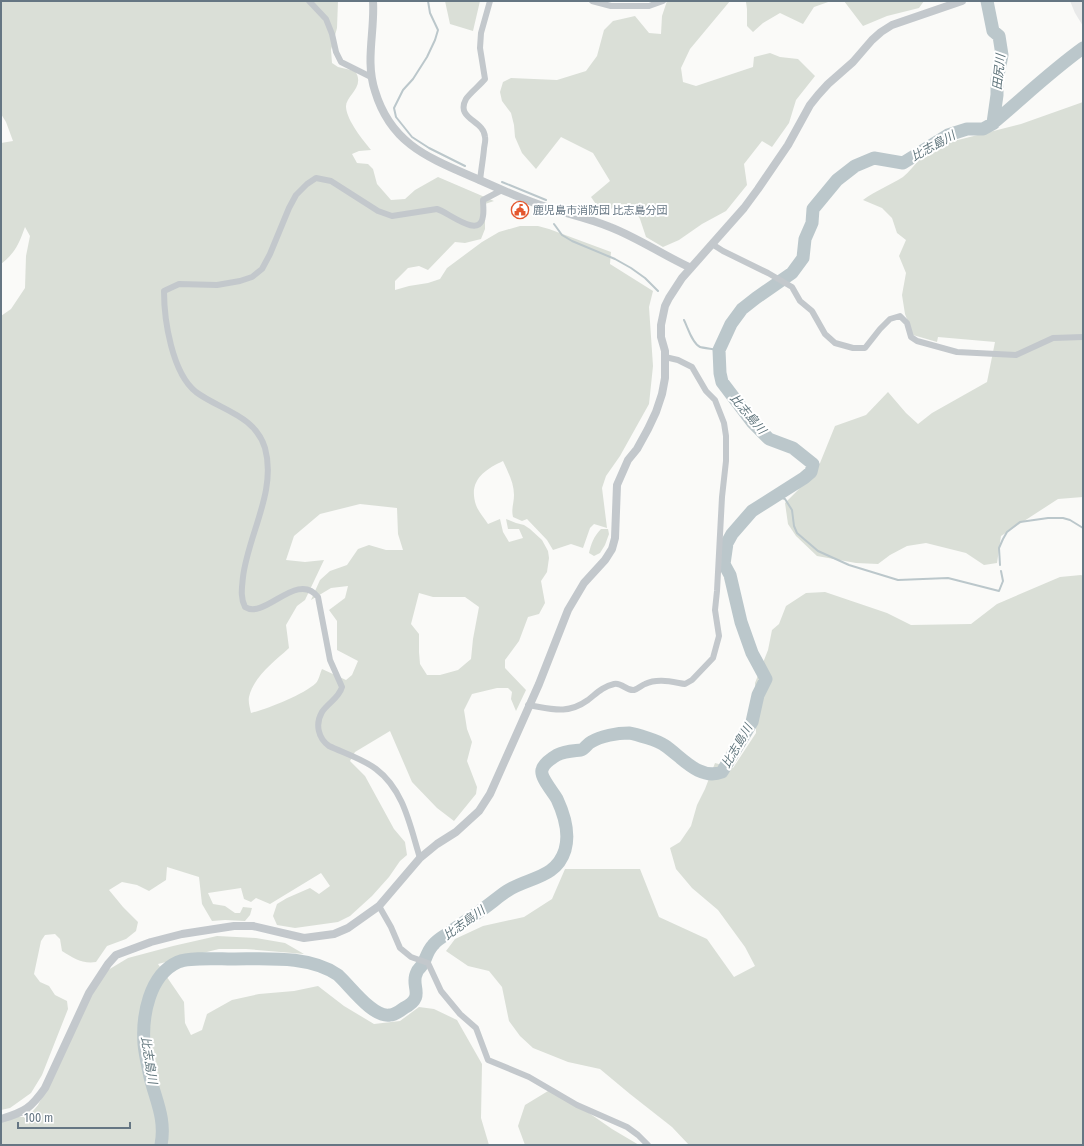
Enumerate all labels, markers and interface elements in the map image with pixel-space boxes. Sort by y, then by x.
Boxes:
water label: 田尻川 [990,51,1008,91]
water label: 比志島川 [909,127,959,164]
public building icon: 鹿児島市消防団 比志島分団 [510,200,530,220]
place label: 鹿児島市消防団 比志島分団 [533,204,668,217]
water label: 比志島川 [727,391,770,438]
water label: 比志島川 [719,720,756,770]
water label: 比志島川 [440,902,489,943]
water label: 比志島川 [138,1035,160,1087]
scale bar [18,1104,130,1130]
text: 100 m [24,1111,53,1125]

